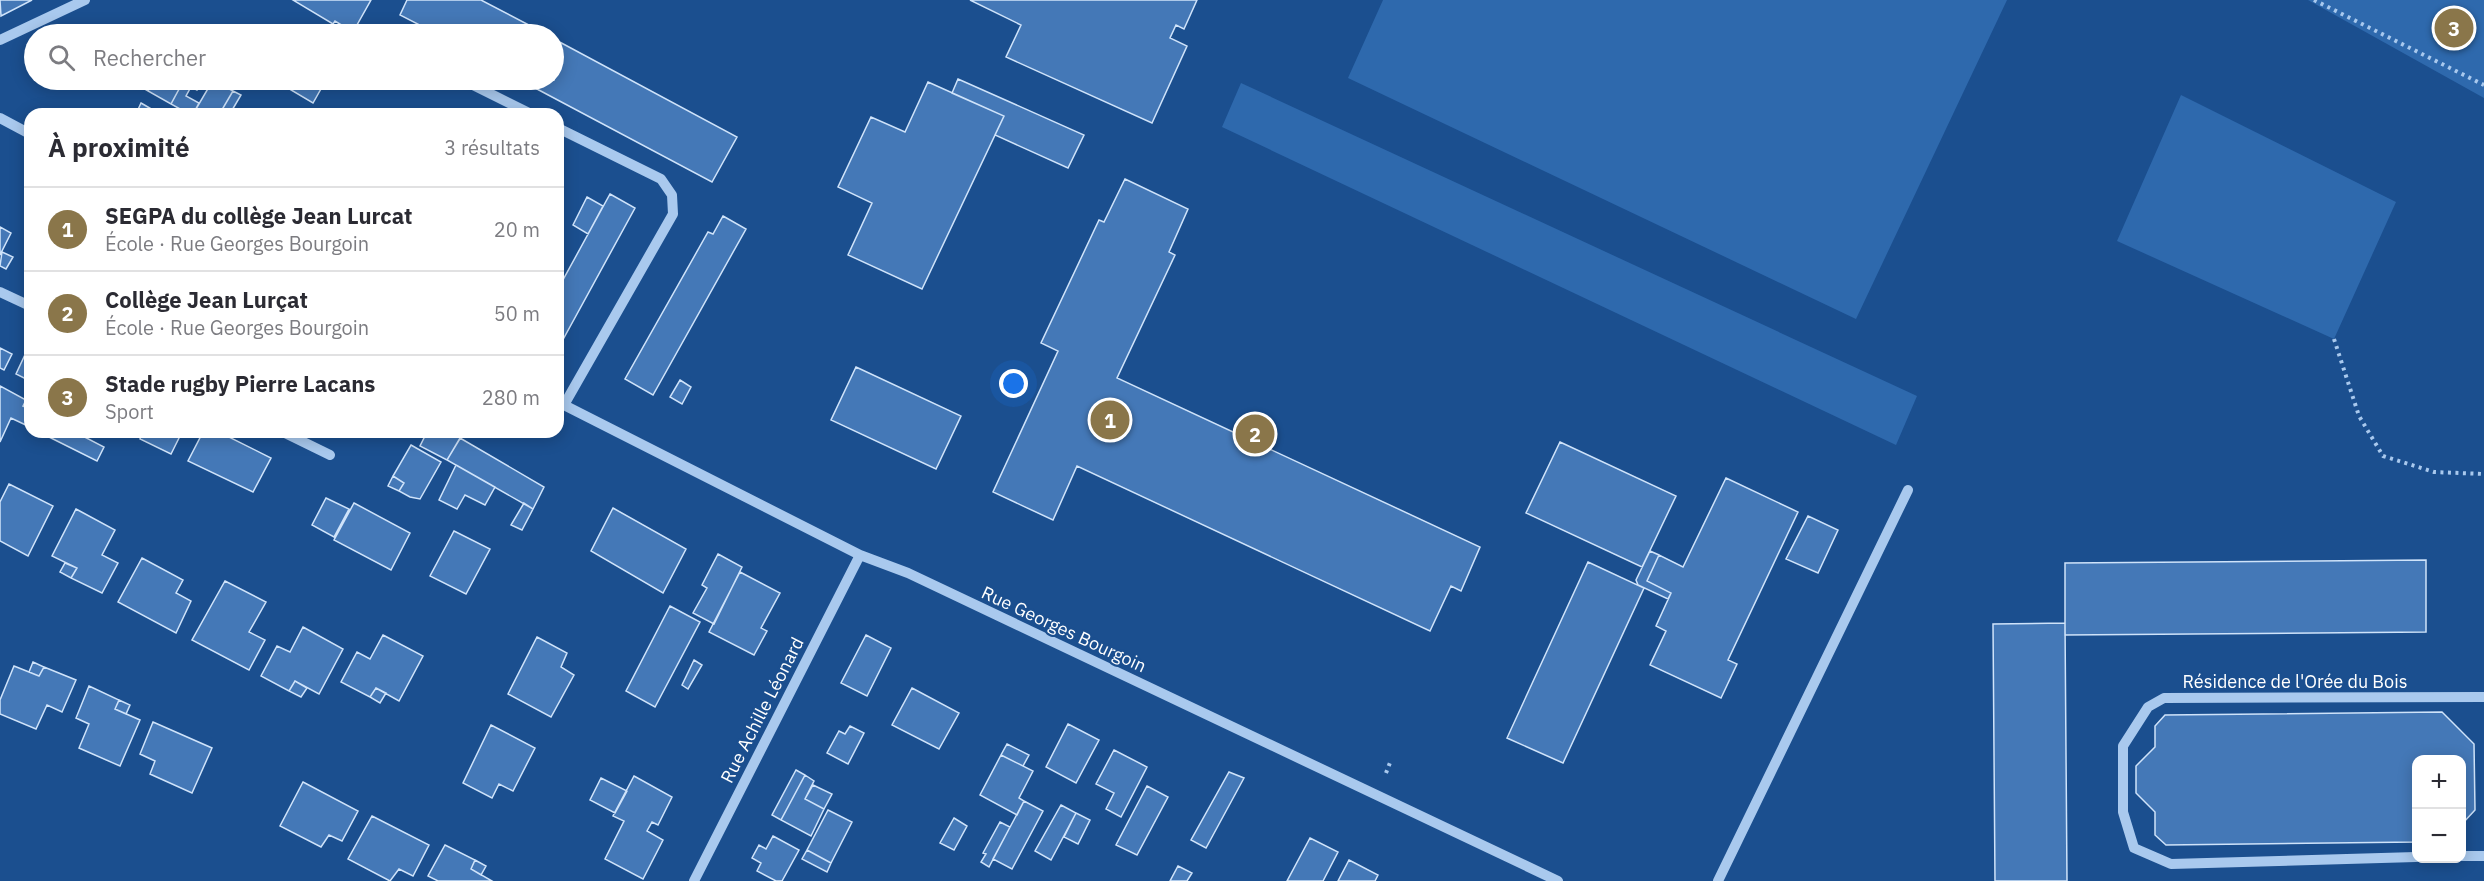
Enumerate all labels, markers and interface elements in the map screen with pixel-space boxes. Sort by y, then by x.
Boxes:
pin: 3 [2434,6,2474,51]
search box [24,24,564,90]
icon: search [45,41,78,74]
text: Rechercher [93,43,206,72]
text: À proximité [48,130,190,164]
text: 3 résultats [444,134,540,161]
text: SEGPA du collège Jean Lurcat [105,201,413,230]
text: 1 [62,216,74,243]
text: 20 m [494,216,540,243]
text: École · Rue Georges Bourgoin [105,230,369,257]
text: Collège Jean Lurçat [105,285,308,314]
text: 2 [62,300,74,327]
text: 50 m [494,300,540,327]
text: École · Rue Georges Bourgoin [105,314,369,341]
text: Stade rugby Pierre Lacans [105,369,375,398]
your location [999,369,1028,398]
text: 3 [62,384,74,411]
text: 280 m [482,384,540,411]
text: Sport [105,398,154,425]
pin: 1 [1090,398,1130,442]
pin: 2 [1236,412,1274,456]
street label: Rue Georges Bourgoin [978,581,1150,677]
street label: Rue Achille Léonard [715,633,809,787]
street label: Résidence de l'Orée du Bois [2183,670,2407,693]
map controls [2412,755,2466,863]
button: + [2412,755,2466,809]
button: − [2412,809,2466,863]

